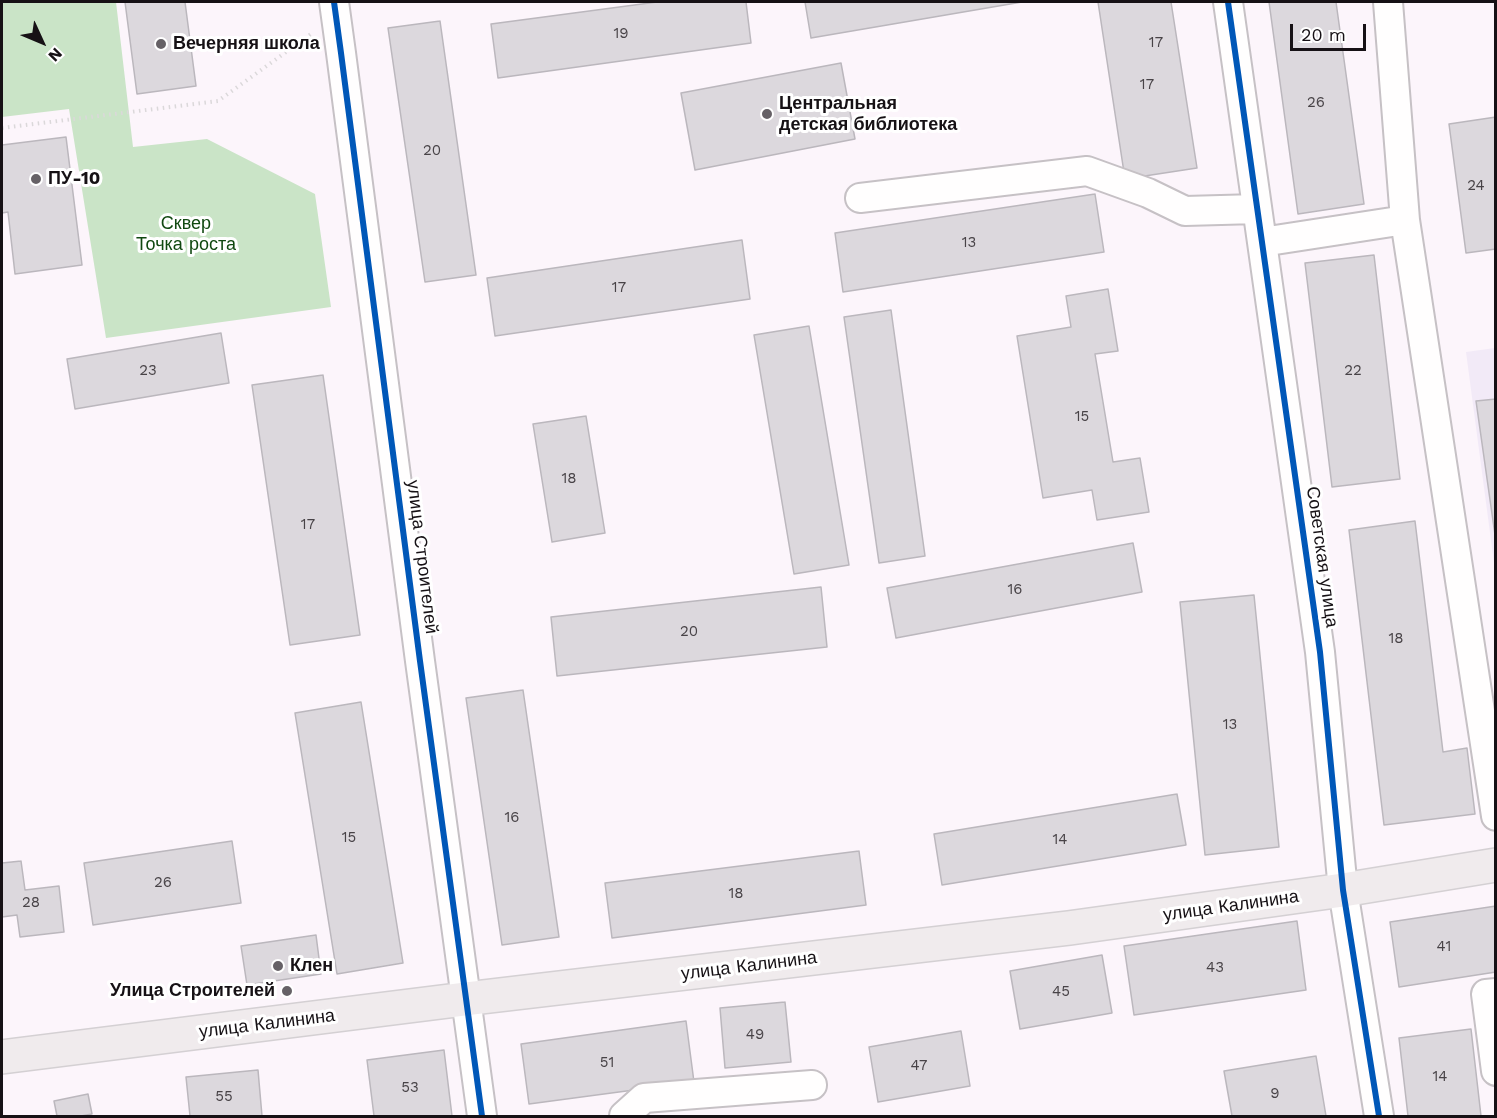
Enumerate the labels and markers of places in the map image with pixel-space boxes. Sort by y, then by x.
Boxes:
place label: Вечерняя школа [173,33,320,55]
marker: Вечерняя школа [154,37,168,51]
place label: Центральная детская библиотека [779,93,957,136]
marker: Центральная детская библиотека [760,107,774,121]
place label: ПУ-10 [48,168,100,190]
marker: ПУ-10 [29,172,43,186]
place label: Клен [290,955,333,977]
marker: Клен [271,959,285,973]
place label: Улица Строителей [110,980,275,1002]
marker: Улица Строителей [280,984,294,998]

